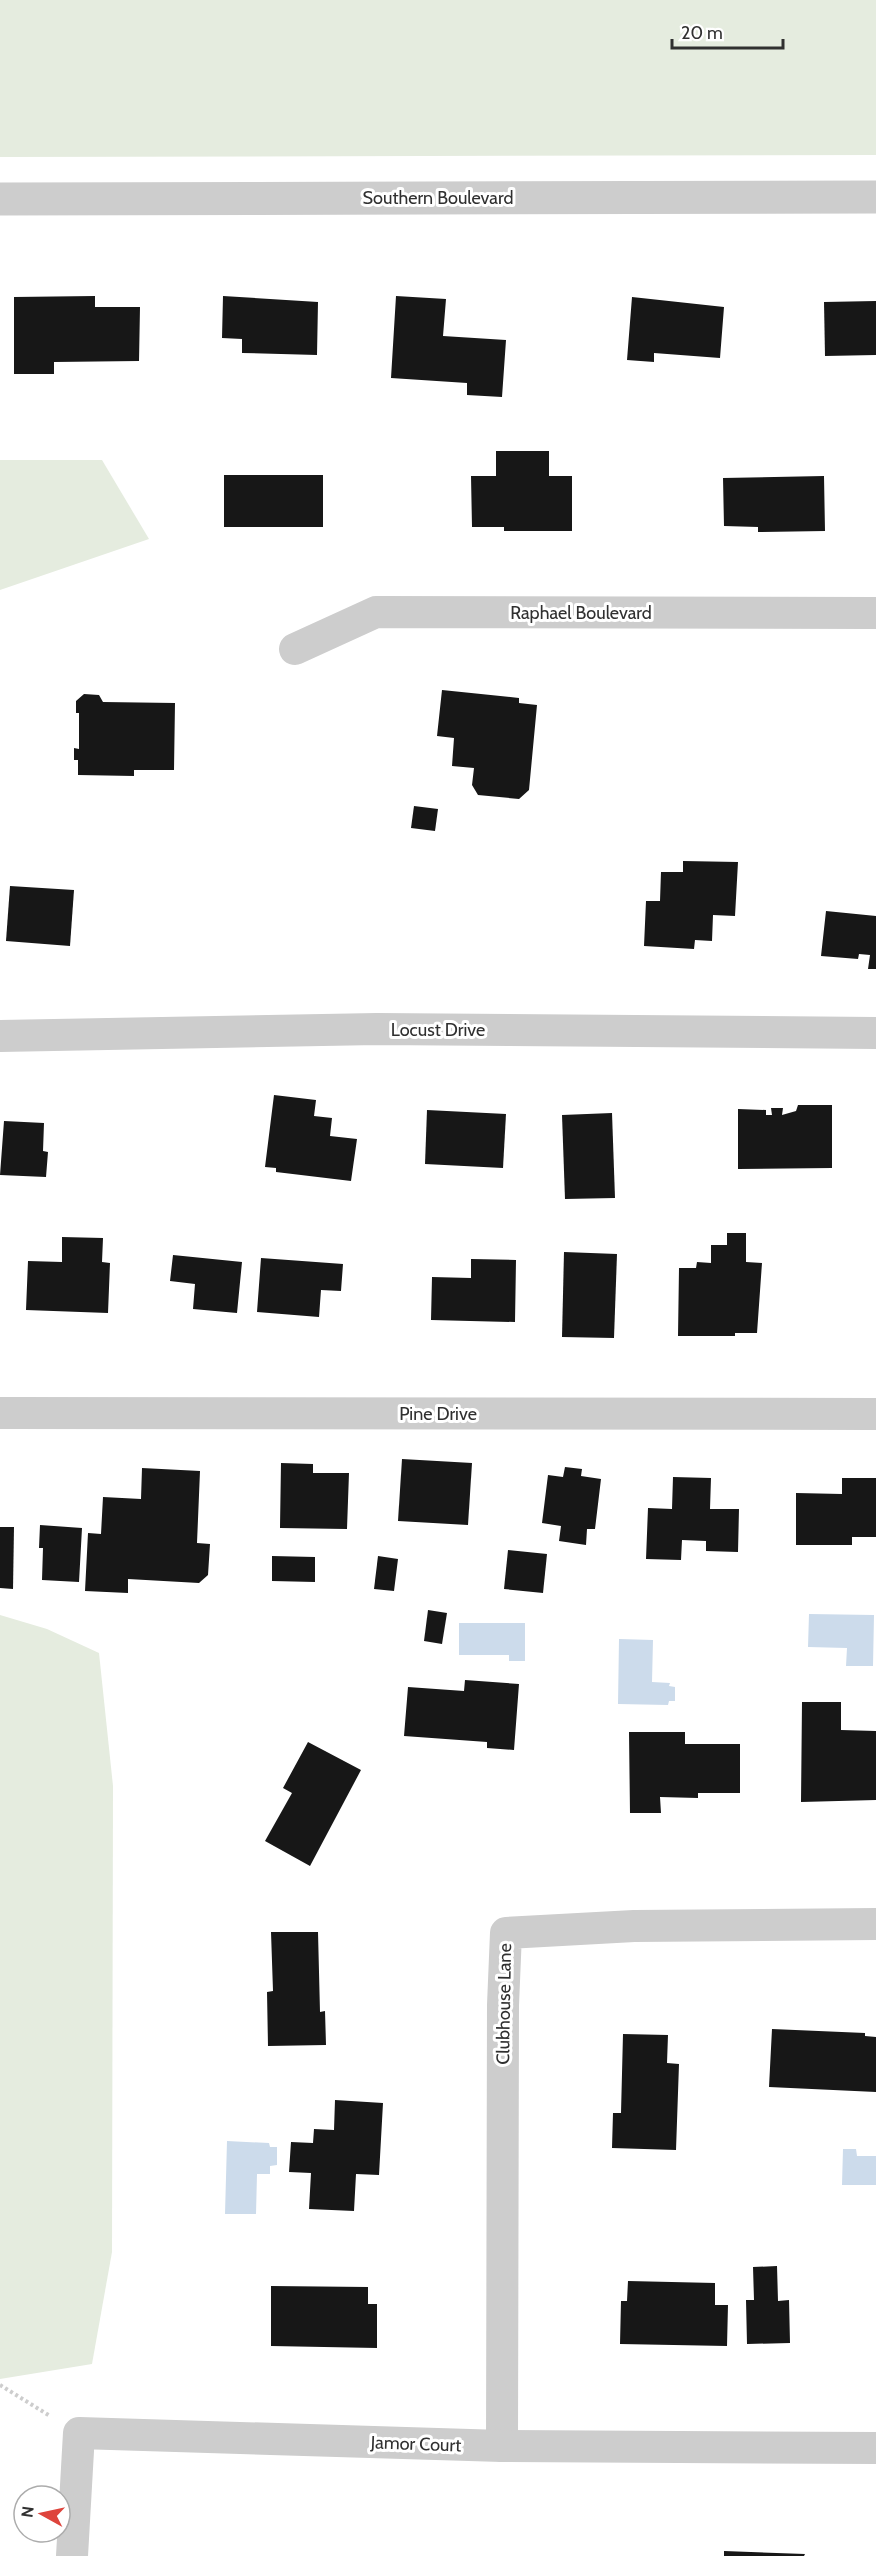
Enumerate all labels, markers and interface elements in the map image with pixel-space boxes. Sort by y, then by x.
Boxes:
scale bar [672,12,783,50]
text: 20 m [681,22,723,44]
street label: Southern Boulevard [363,187,513,209]
street label: Raphael Boulevard [510,602,652,624]
street label: Locust Drive [391,1019,485,1041]
street label: Pine Drive [399,1403,477,1425]
street label: Clubhouse Lane [492,1943,516,2065]
street label: Jamor Court [369,2431,462,2457]
north arrow [12,2484,72,2544]
text: N [17,2505,38,2519]

